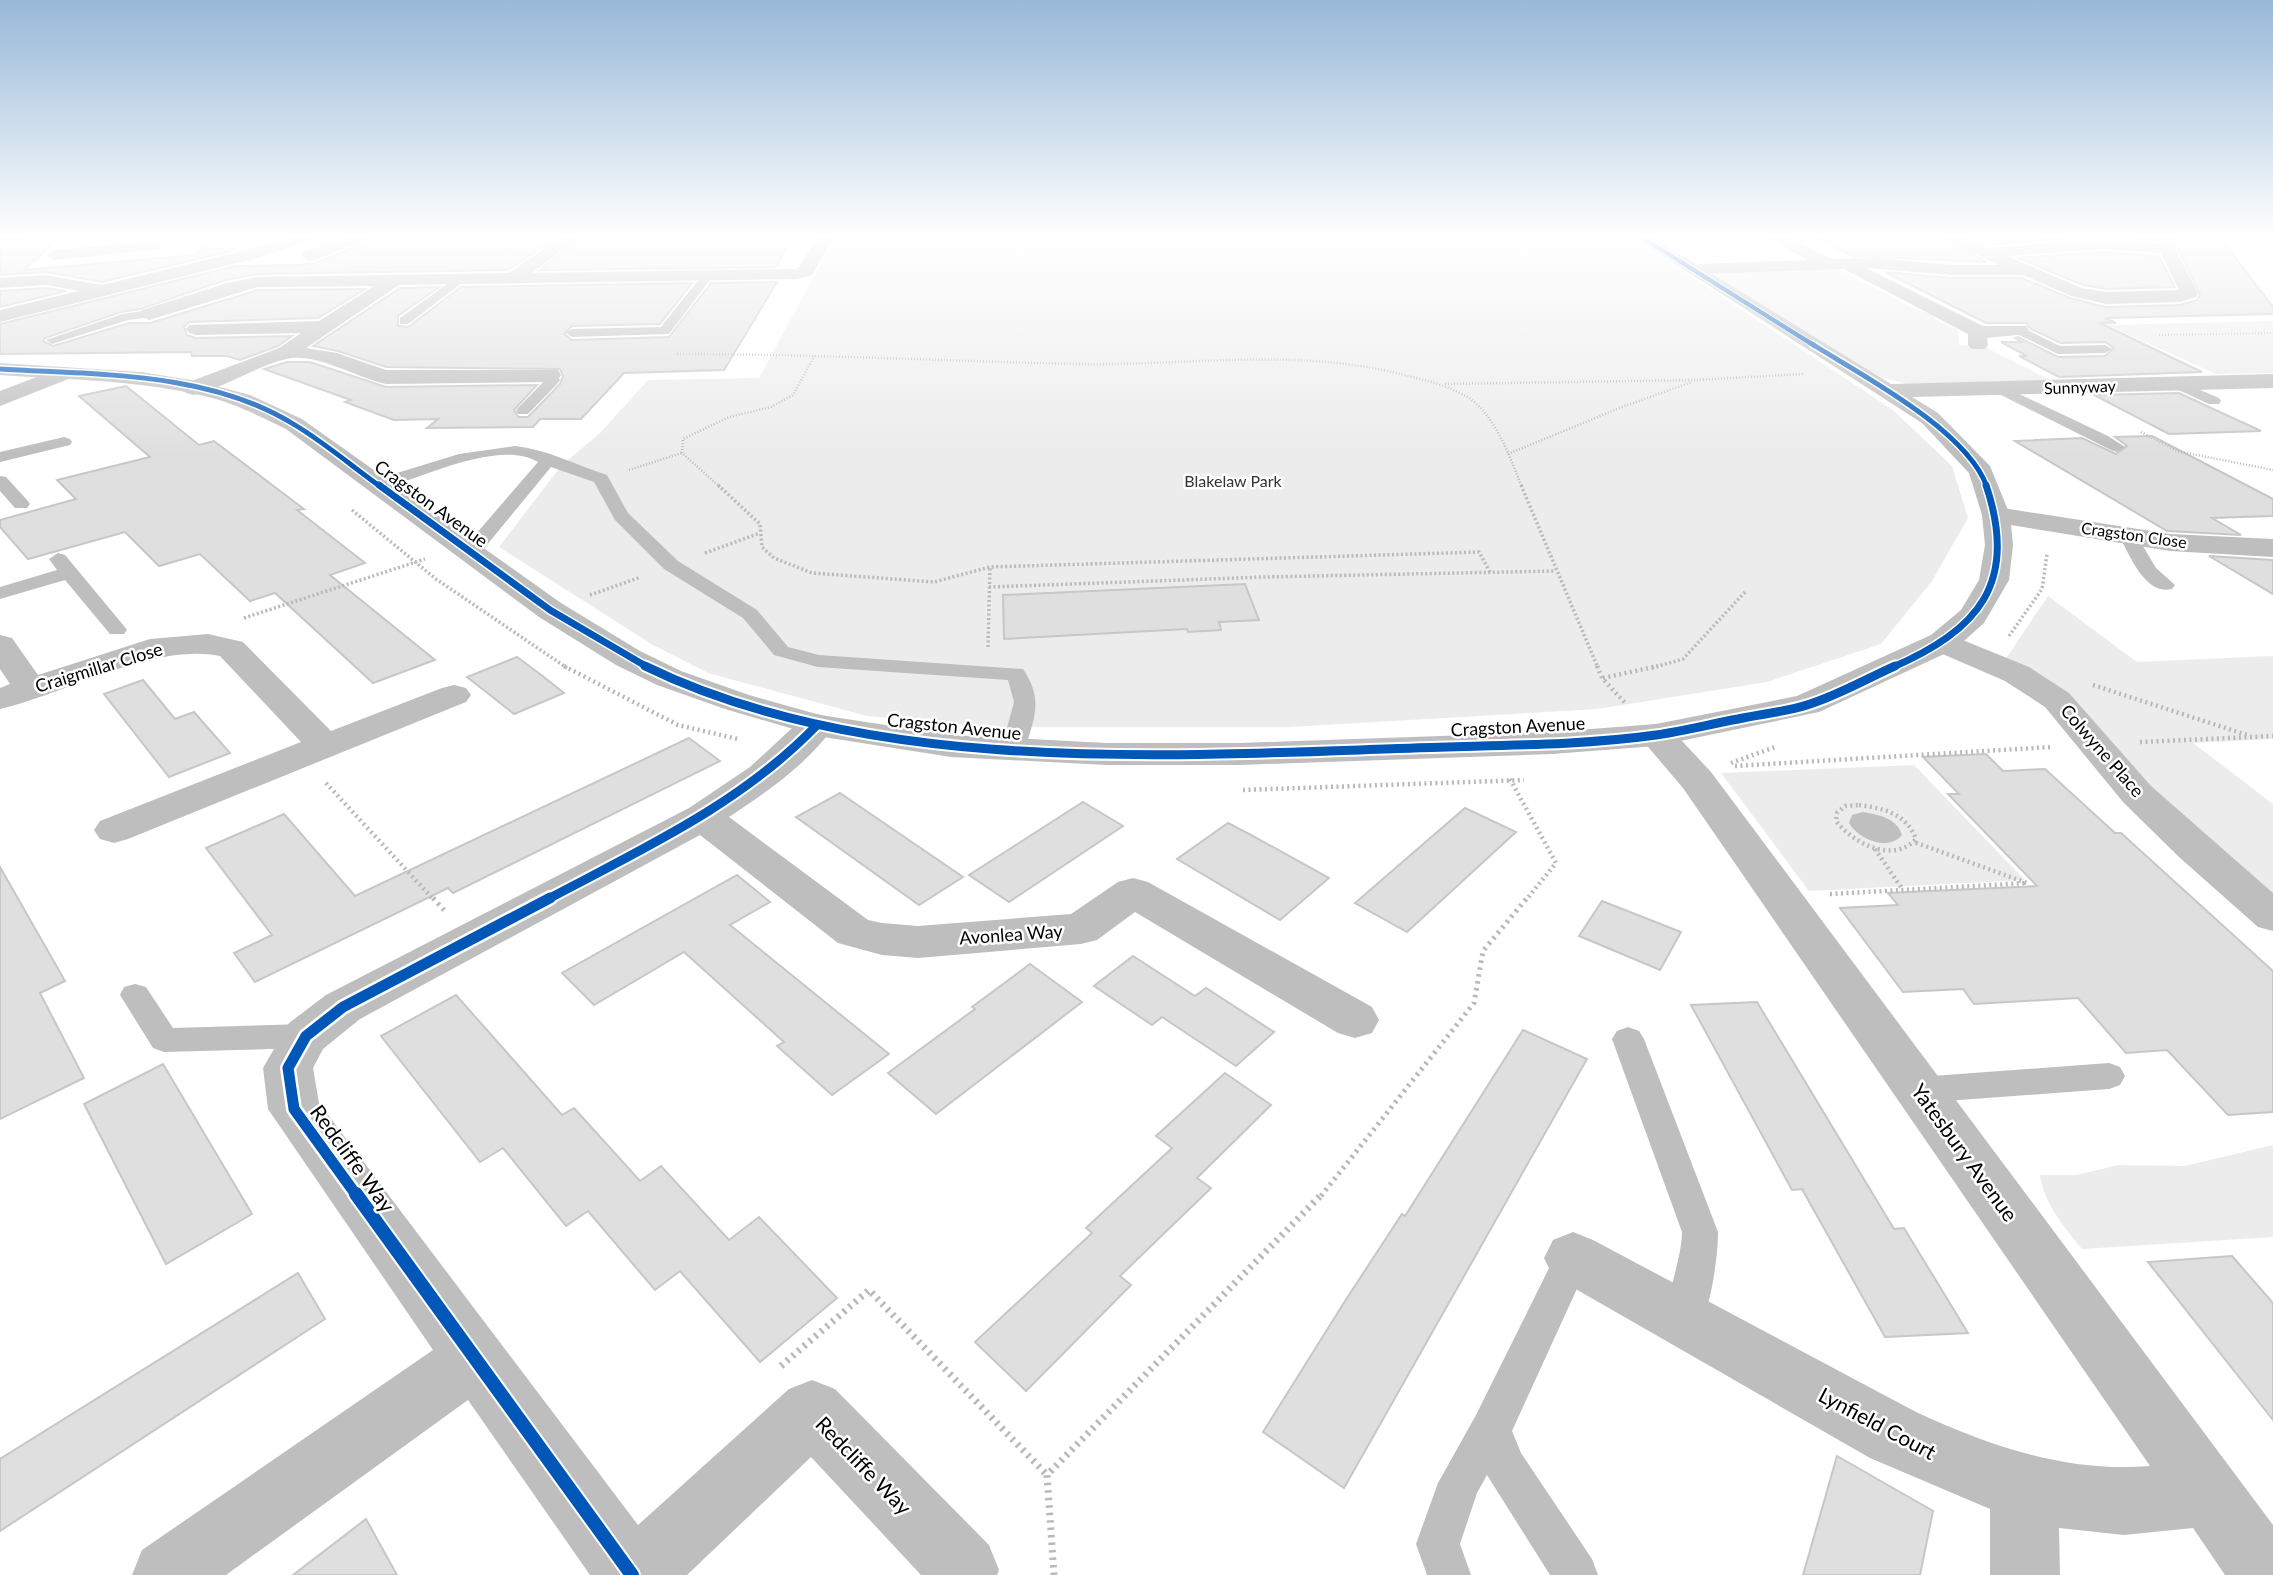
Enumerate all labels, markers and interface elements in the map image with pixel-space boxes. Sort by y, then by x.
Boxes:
street label: Sunnyway [2044,376,2117,397]
street label: Cragston Avenue [371,455,493,552]
park label: Blakelaw Park [1184,471,1283,490]
street label: Cragston Close [2080,518,2188,551]
street label: Craigmillar Close [32,637,165,697]
street label: Colwyne Place [2056,699,2149,801]
street label: Cragston Avenue [886,708,1022,744]
street label: Cragston Avenue [1450,711,1586,741]
street label: Avonlea Way [959,919,1064,949]
street label: Yatesbury Avenue [1907,1078,2024,1226]
street label: Redcliffe Way [306,1100,401,1217]
street label: Lynfield Court [1815,1381,1941,1464]
street label: Redcliffe Way [811,1411,917,1519]

